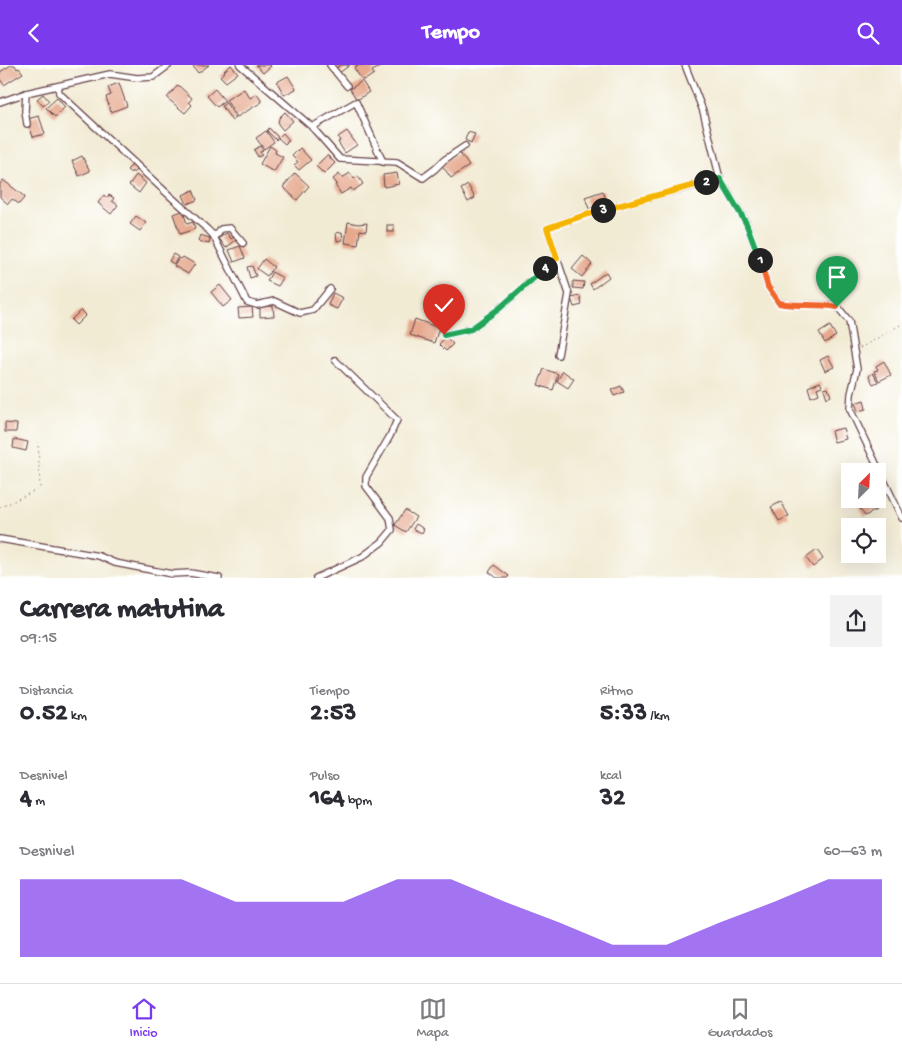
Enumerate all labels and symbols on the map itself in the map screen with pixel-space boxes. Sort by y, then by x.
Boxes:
pin: 2 [694,169,718,195]
pin: 3 [590,197,616,223]
pin: 1 [748,247,772,273]
pin: 4 [532,255,558,281]
pin [816,256,858,307]
pin [423,284,465,335]
north arrow [841,463,886,507]

